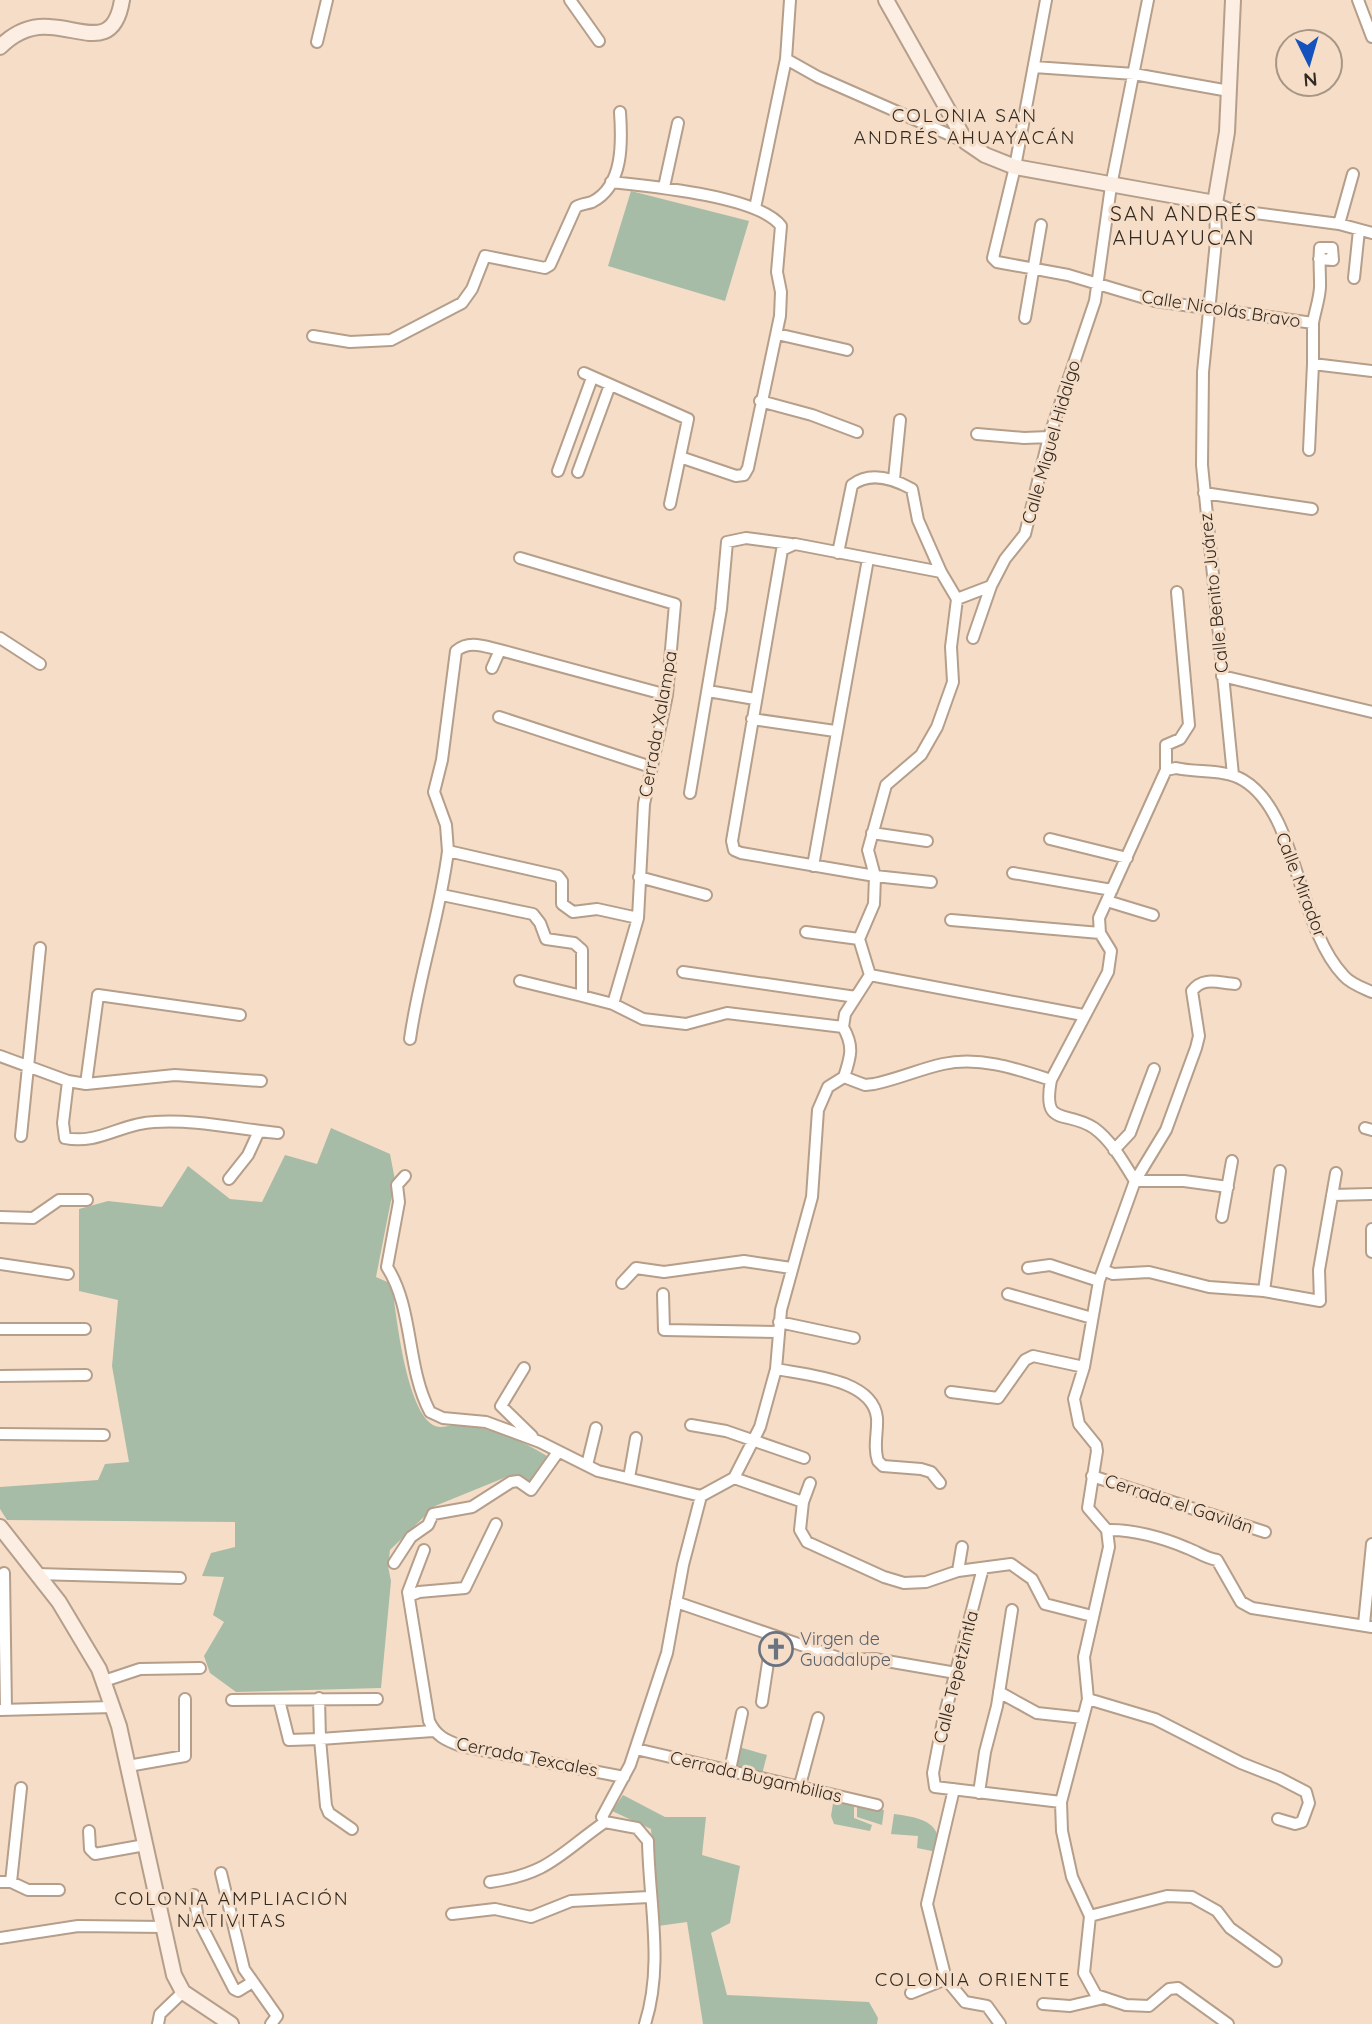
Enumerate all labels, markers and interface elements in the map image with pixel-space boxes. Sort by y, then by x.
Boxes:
north arrow [1274,28,1344,98]
text: N [1302,67,1318,92]
district label: COLONIA SAN ANDRÉS AHUAYACÁN [854,103,1076,149]
district label: SAN ANDRÉS AHUAYUCAN [1110,200,1258,250]
street label: Calle Nicolás Bravo [1140,285,1302,332]
street label: Calle Miguel Hidalgo [1016,357,1085,526]
street label: Calle Benito Juárez [1194,512,1233,674]
street label: Cerrada Xalampa [633,649,682,799]
street label: Calle Mirador [1271,829,1332,941]
street label: Cerrada el Gavilán [1102,1469,1256,1538]
street label: Calle Tepetzintla [928,1608,983,1746]
place label: Virgen de Guadalupe [800,1627,891,1671]
church icon: Virgen de Guadalupe [757,1630,795,1668]
street label: Cerrada Texcales [455,1732,600,1781]
street label: Cerrada Bugambilias [668,1746,844,1807]
district label: COLONIA AMPLIACIÓN NATIVITAS [114,1886,350,1932]
district label: COLONIA ORIENTE [875,1967,1071,1991]

